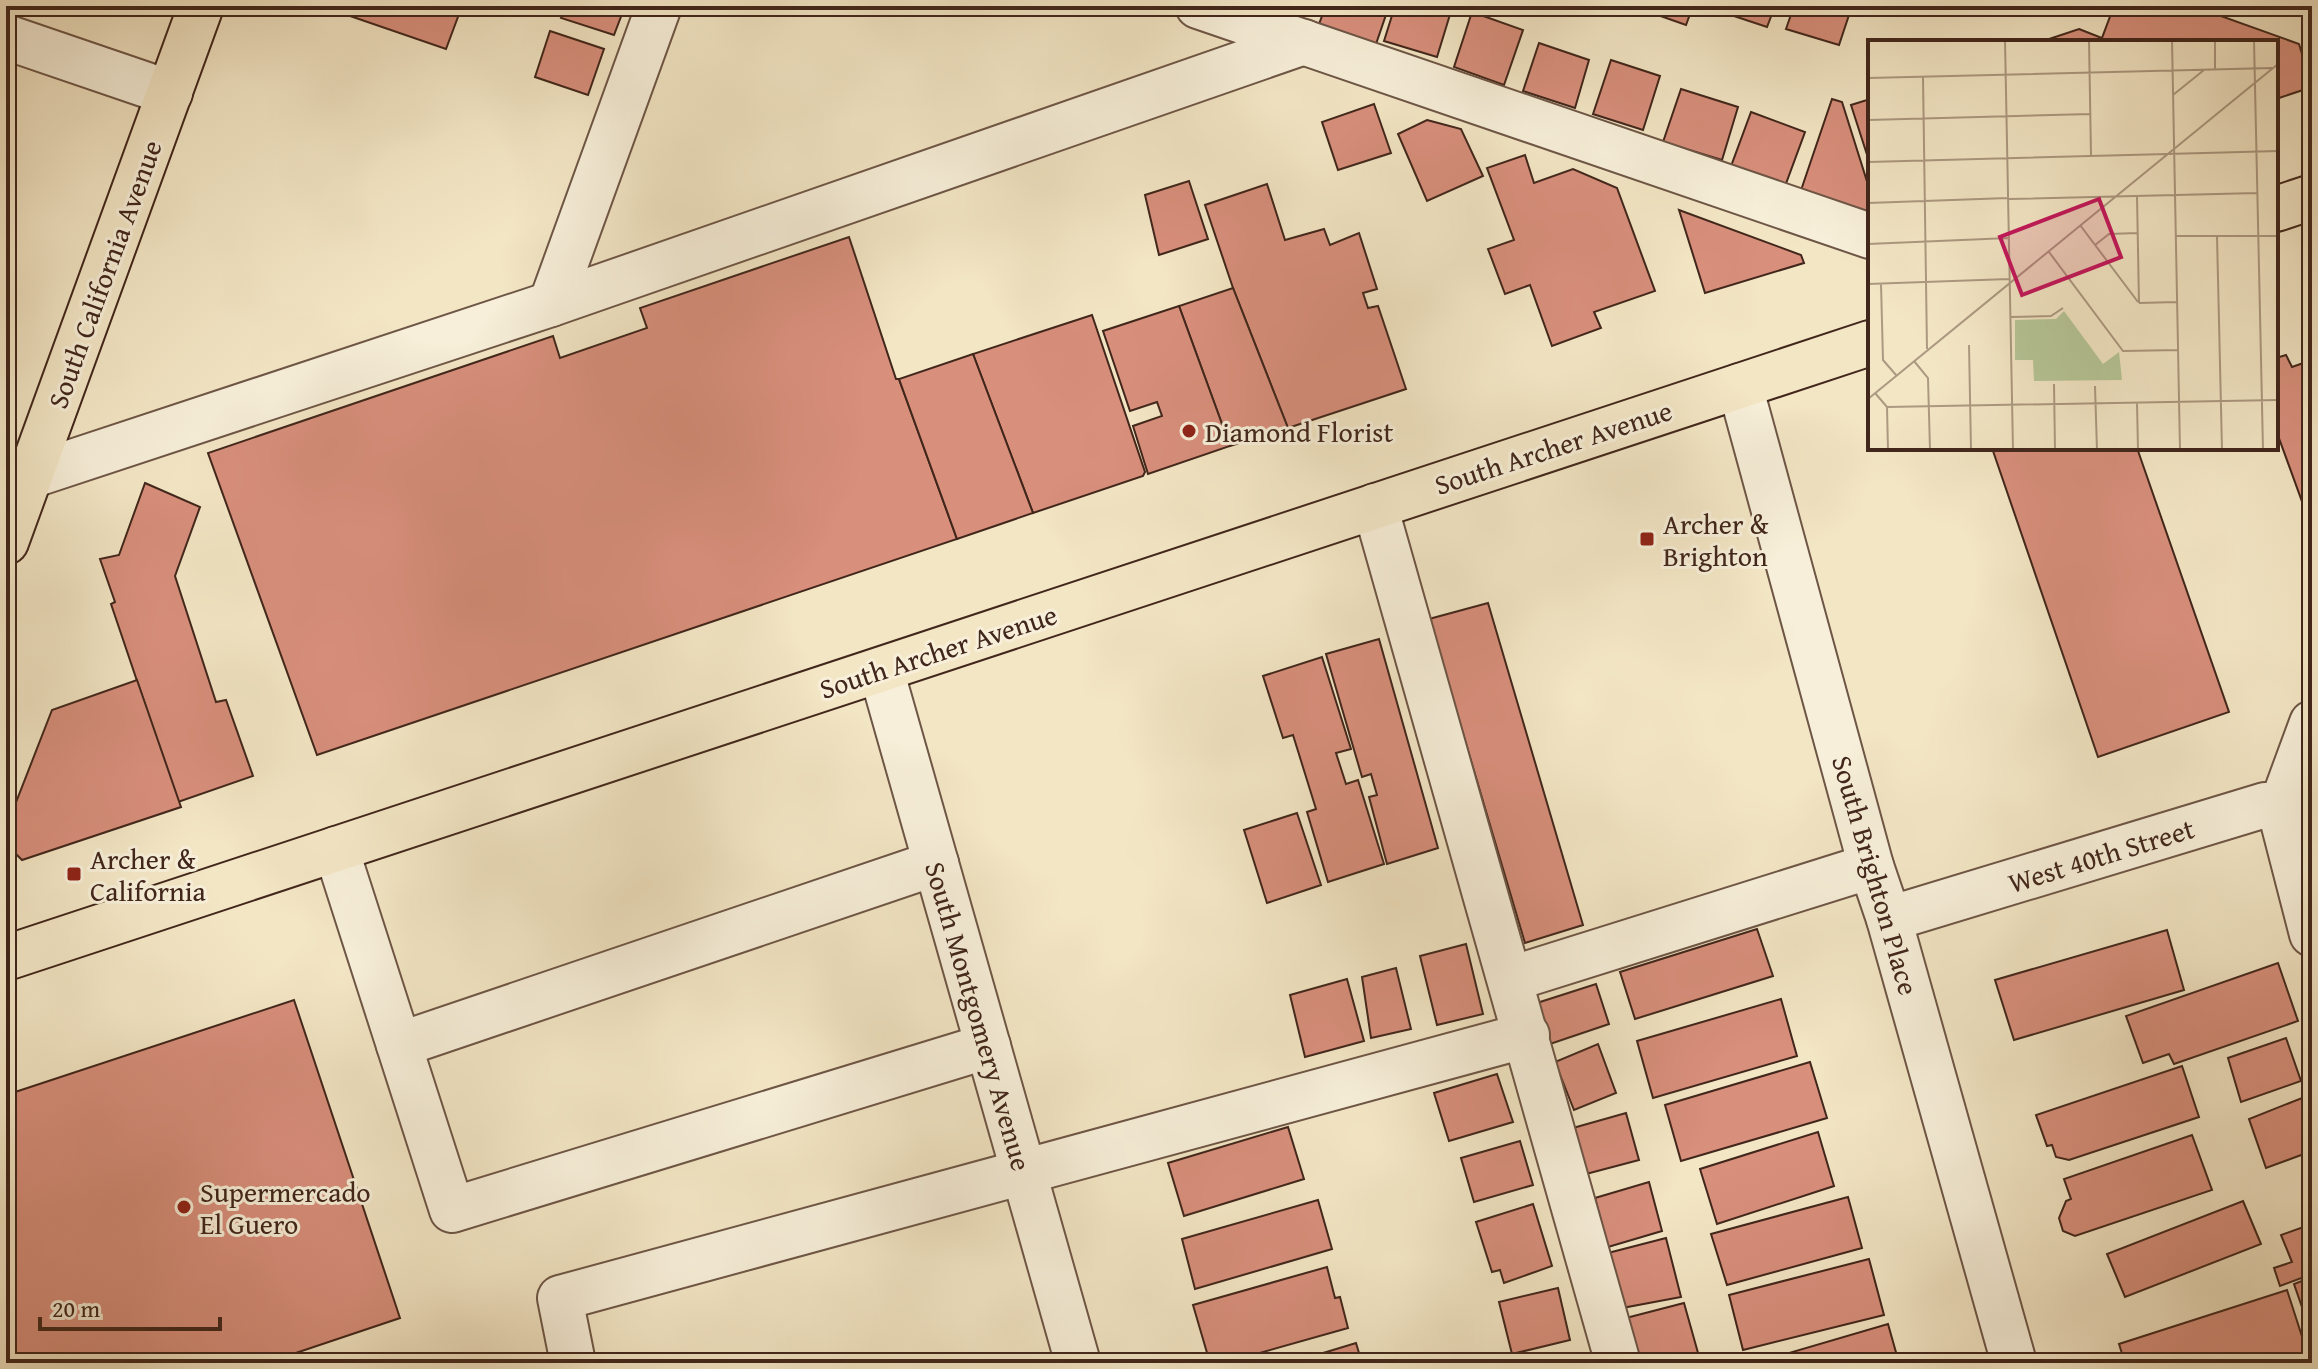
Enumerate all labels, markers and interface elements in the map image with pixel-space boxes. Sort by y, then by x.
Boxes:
inset map [1868,40,2278,450]
street label: South California Avenue [36,134,172,414]
street label: South Archer Avenue [1429,389,1677,505]
place label: Diamond Florist [1205,411,1393,452]
marker: Diamond Florist [1180,422,1198,440]
place label: Archer & Brighton [1663,503,1769,576]
marker: Archer & Brighton [1638,530,1656,548]
street label: South Archer Avenue [814,593,1062,709]
street label: South Brighton Place [1822,750,1930,1000]
street label: West 40th Street [2003,807,2199,903]
place label: Archer & California [90,838,207,911]
street label: South Montgomery Avenue [915,857,1043,1175]
marker: Archer & California [65,865,83,883]
place label: Supermercado El Guero [200,1171,371,1244]
marker: Supermercado El Guero [175,1198,193,1216]
scale bar [40,1281,220,1331]
text: 20 m [52,1291,100,1326]

